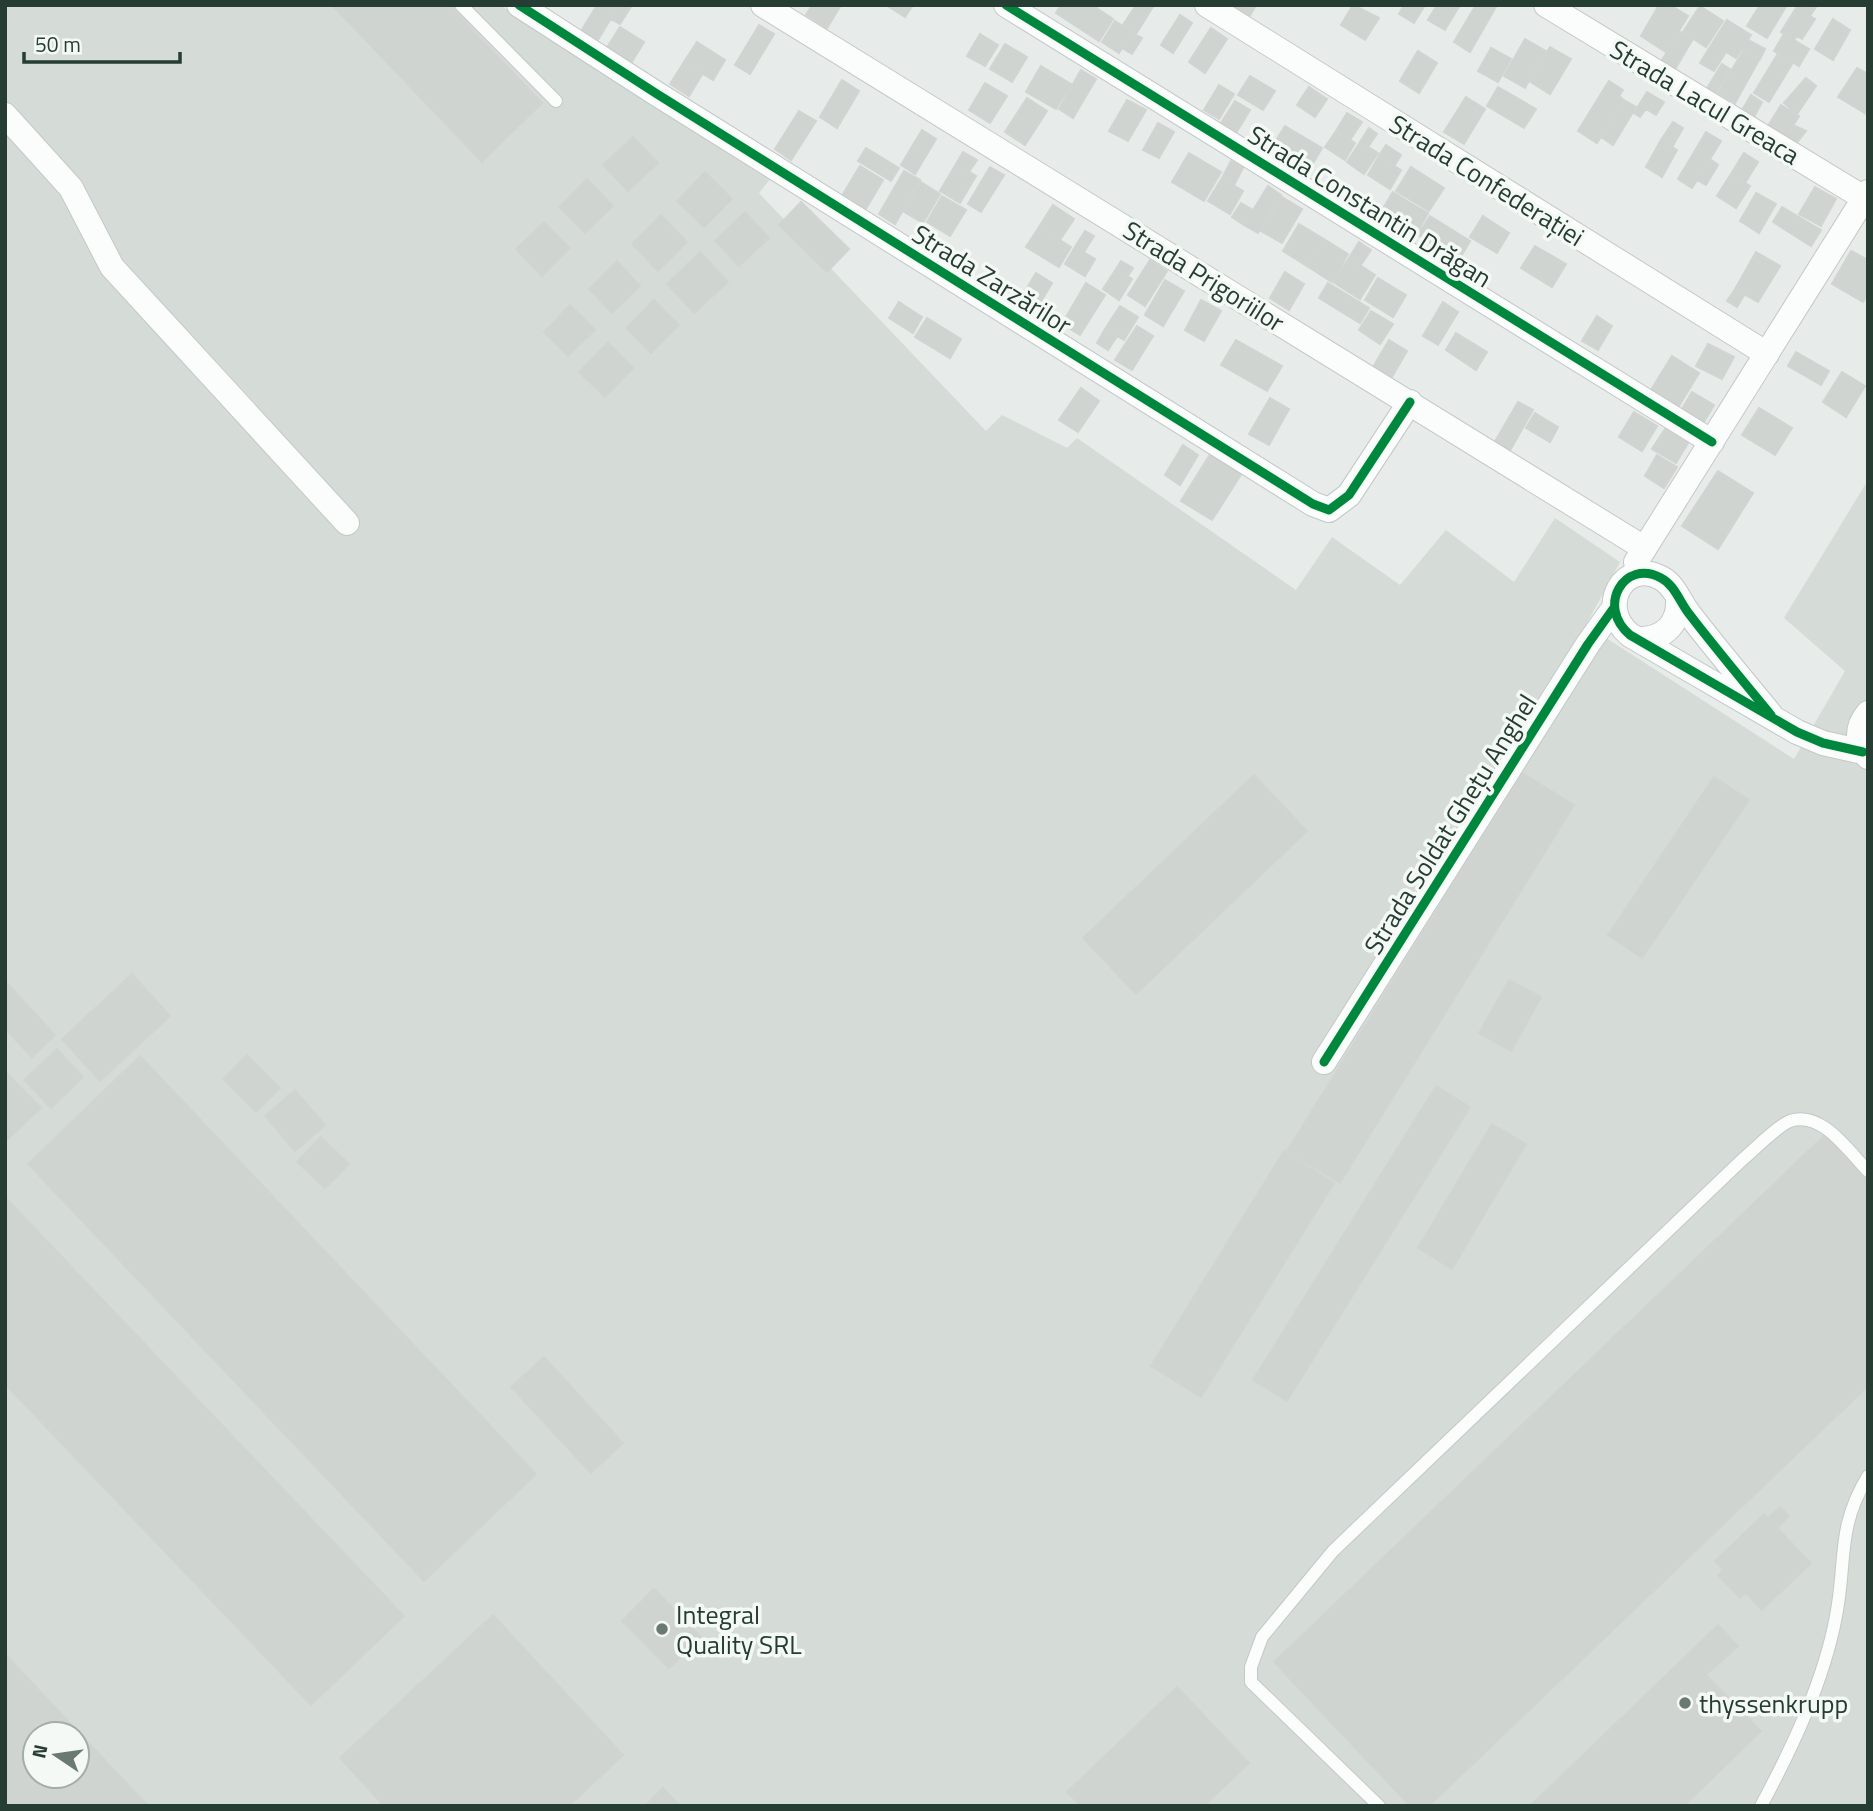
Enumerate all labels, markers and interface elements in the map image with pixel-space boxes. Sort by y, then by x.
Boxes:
scale bar [24,21,180,65]
text: 50 m [35,28,81,60]
street label: Strada Lacul Greaca [1603,30,1807,174]
street label: Strada Confederației [1382,104,1592,256]
street label: Strada Constantin Drăgan [1241,115,1499,297]
street label: Strada Prigoriilor [1116,211,1292,341]
street label: Strada Zarzărilor [905,214,1079,344]
street label: Strada Soldat Ghețu Anghel [1354,686,1546,962]
place label: Integral Quality SRL [676,1595,802,1664]
marker: Integral Quality SRL [654,1621,670,1637]
place label: thyssenkrupp [1699,1684,1848,1723]
marker: thyssenkrupp [1677,1695,1693,1711]
north arrow [21,1720,91,1790]
text: N [23,1741,55,1761]

